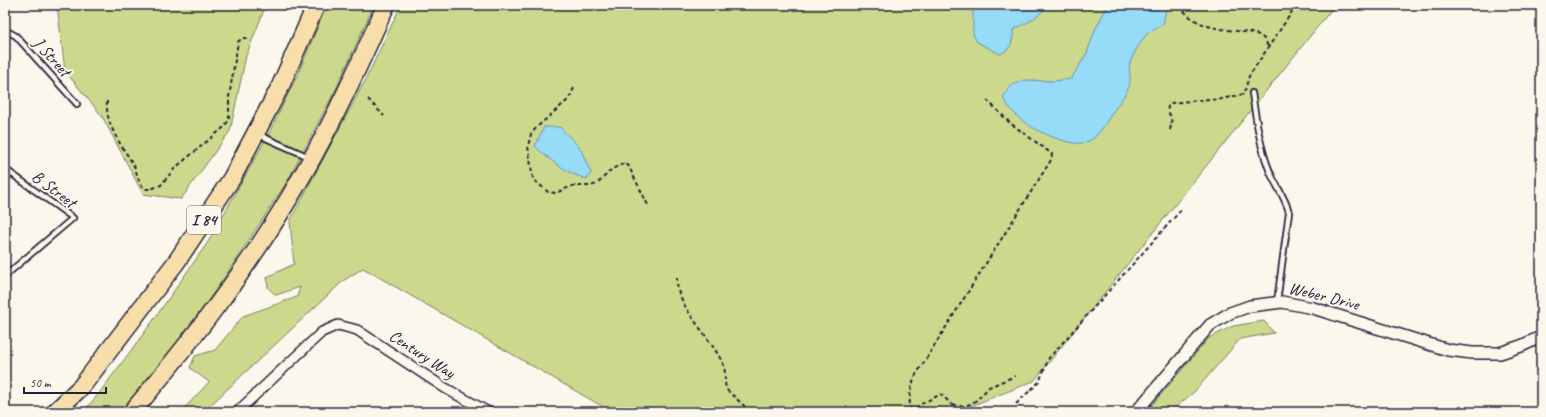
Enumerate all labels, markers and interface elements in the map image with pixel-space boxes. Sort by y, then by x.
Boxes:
street label: J Street [28,32,77,83]
street label: B Street [28,166,82,214]
road number: I 84 [187,206,221,234]
street label: Weber Drive [1287,277,1363,315]
street label: Century Way [385,325,460,384]
scale bar [24,369,106,395]
text: 50 m [30,375,52,391]

